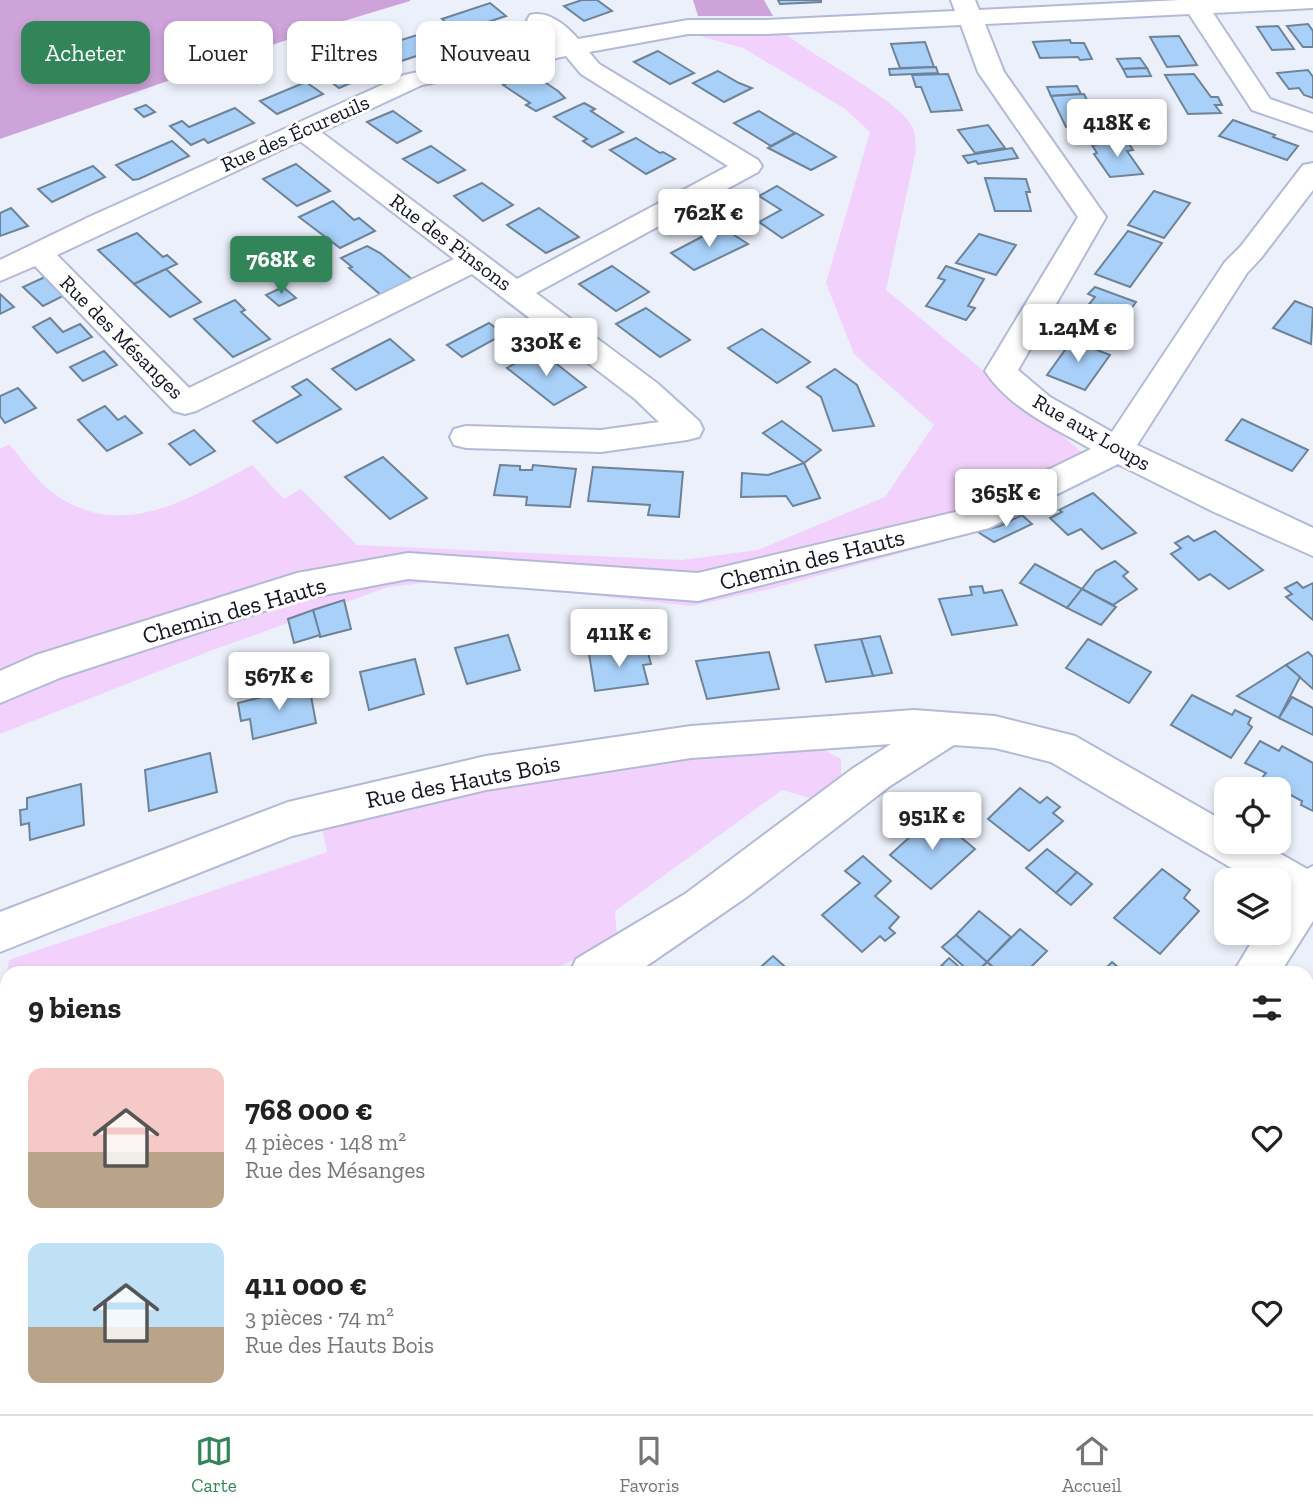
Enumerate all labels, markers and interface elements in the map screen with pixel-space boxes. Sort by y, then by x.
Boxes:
chip: Acheter [21,21,150,84]
chip: Louer [164,21,273,84]
chip: Filtres [287,21,402,84]
chip: Nouveau [416,21,555,84]
street label: Rue des Écureuils [217,89,373,177]
pin: 418K € [1060,100,1174,159]
text: 418K € [1083,108,1151,136]
street label: Rue des Pinsons [385,188,517,296]
pin: 762K € [652,190,766,249]
text: 762K € [674,198,744,226]
pin: 768K € [224,236,338,296]
text: 768K € [246,245,316,273]
street label: Rue des Mésanges [55,270,189,404]
pin: 1.24M € [1013,304,1143,364]
text: 1.24M € [1039,313,1117,341]
pin: 330K € [489,318,603,378]
text: 330K € [510,327,582,355]
street label: Rue aux Loups [1029,388,1155,476]
pin: 365K € [949,470,1063,529]
text: 365K € [971,478,1041,506]
street label: Chemin des Hauts [716,522,908,596]
street label: Chemin des Hauts [139,570,329,650]
pin: 411K € [562,610,676,669]
text: 411K € [586,618,652,646]
pin: 567K € [222,652,336,712]
text: 567K € [244,661,314,689]
street label: Rue des Hauts Bois [363,748,563,814]
map controls [1214,777,1291,945]
button: locate [1214,777,1291,854]
pin: 951K € [875,792,989,852]
text: 951K € [898,801,966,829]
button: layers [1214,868,1291,945]
icon: filters [1248,989,1286,1027]
text: 9 biens [28,990,121,1026]
text: 768 000 € [245,1092,373,1128]
icon: home [84,1096,168,1180]
icon: heart [1248,1119,1286,1157]
text: 4 pièces · 148 m² [245,1128,406,1156]
text: Rue des Mésanges [245,1156,425,1184]
text: 411 000 € [245,1267,367,1303]
icon: home [84,1271,168,1355]
icon: heart [1248,1294,1286,1332]
text: 3 pièces · 74 m² [245,1303,394,1331]
text: Rue des Hauts Bois [245,1331,434,1359]
tab: Carte [191,1432,237,1497]
tab: Favoris [619,1432,679,1497]
tab: Accueil [1062,1432,1122,1497]

